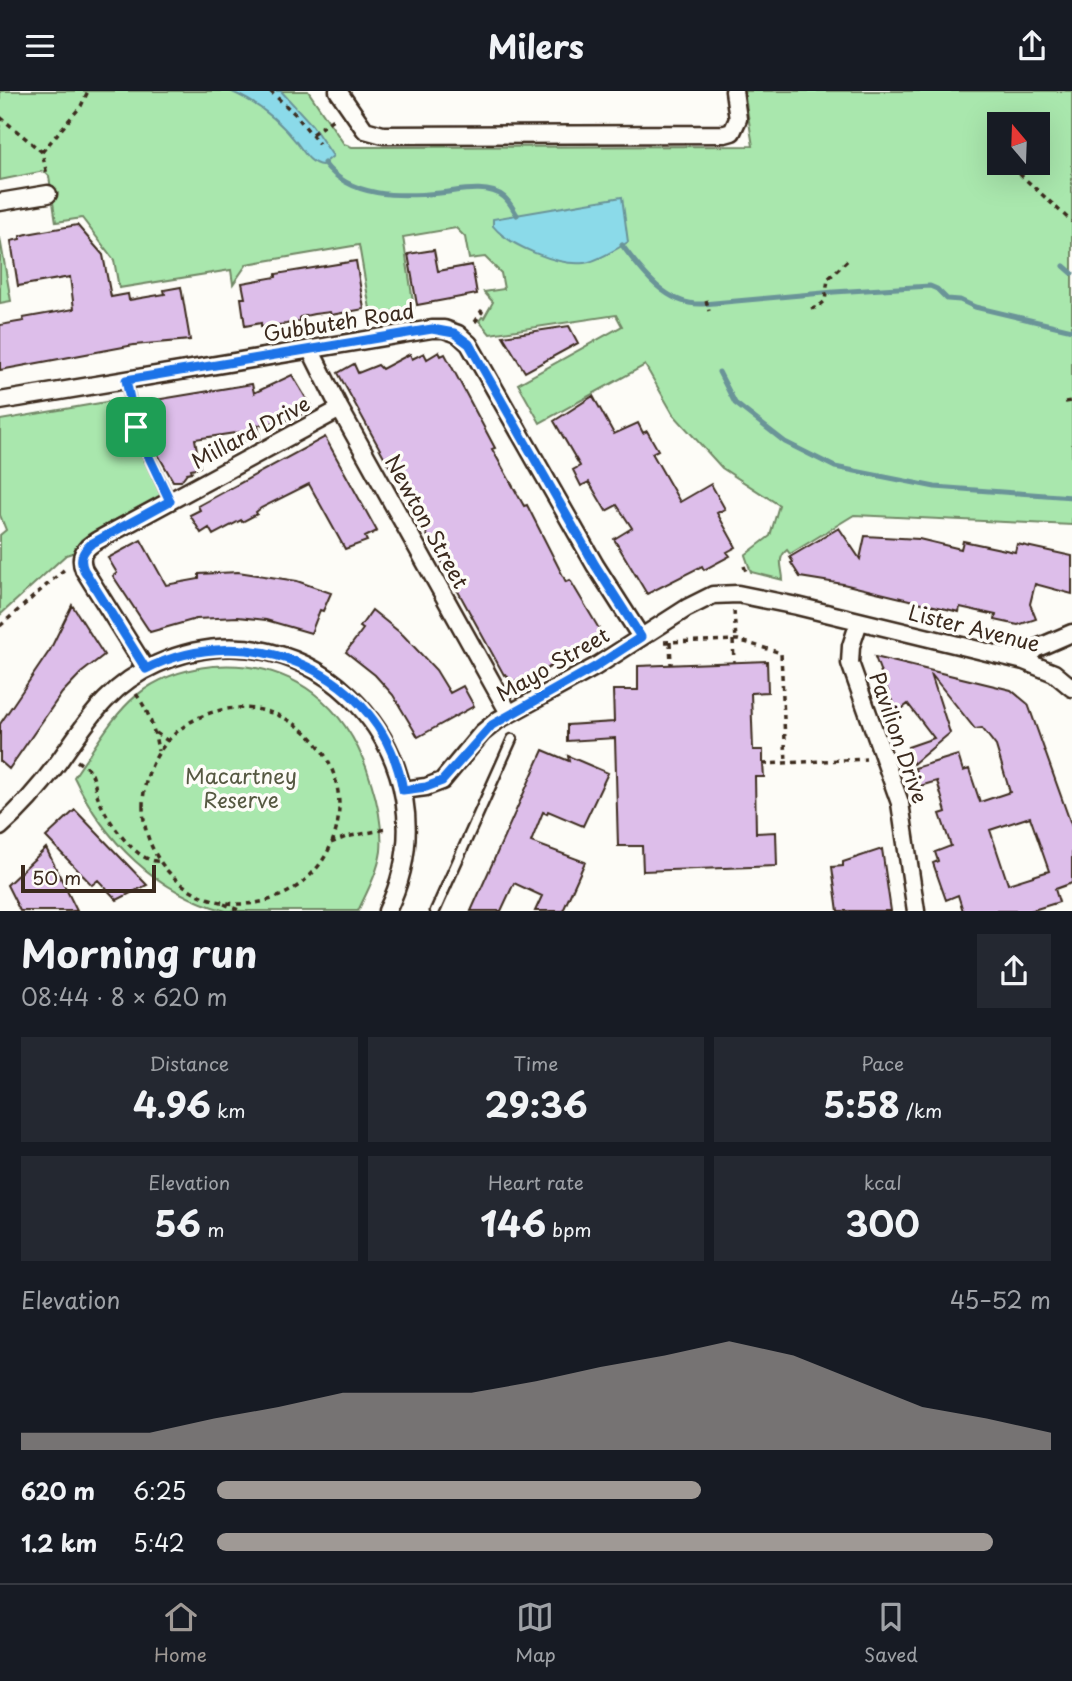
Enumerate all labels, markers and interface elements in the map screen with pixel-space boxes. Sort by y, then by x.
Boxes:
text: Milers [488,22,584,70]
icon: menu [21,27,59,65]
icon: share [1013,27,1051,65]
north arrow [987,112,1050,175]
map controls [987,112,1050,175]
street label: Gubbuteh Road [261,293,416,349]
street label: Millard Drive [185,386,315,476]
pin [106,397,166,457]
icon: arrive [117,408,155,446]
street label: Newton Street [378,448,478,594]
street label: Lister Avenue [905,595,1044,659]
street label: Mayo Street [489,618,615,709]
street label: Pavilion Drive [862,667,937,807]
park label: Macartney Reserve [185,759,297,815]
scale bar [21,862,156,894]
text: 50 m [32,863,81,891]
text: Morning run [21,924,257,981]
button: share [977,934,1051,1008]
text: 08:44 · 8 × 620 m [21,979,227,1014]
text: Distance [149,1049,229,1077]
text: Time [514,1049,558,1077]
text: Pace [861,1049,904,1077]
text: 4.96 [133,1077,211,1130]
text: 29:36 [484,1077,588,1130]
text: 5:58 [823,1077,900,1130]
text: km [211,1096,246,1124]
text: /km [900,1096,942,1124]
text: Elevation [148,1168,230,1196]
text: Heart rate [488,1168,584,1196]
text: kcal [864,1168,902,1196]
text: 56 [154,1196,201,1249]
text: 146 [480,1196,546,1249]
text: 300 [845,1196,920,1249]
text: m [201,1215,224,1243]
text: bpm [546,1215,592,1243]
text: Elevation [21,1282,120,1317]
text: 45–52 m [950,1282,1051,1317]
text: 620 m [21,1473,95,1508]
text: 6:25 [133,1473,186,1508]
text: 1.2 km [21,1525,97,1560]
text: 5:42 [133,1525,185,1560]
tab: Home [154,1598,207,1668]
tab: Map [515,1598,556,1668]
tab: Saved [864,1598,918,1668]

